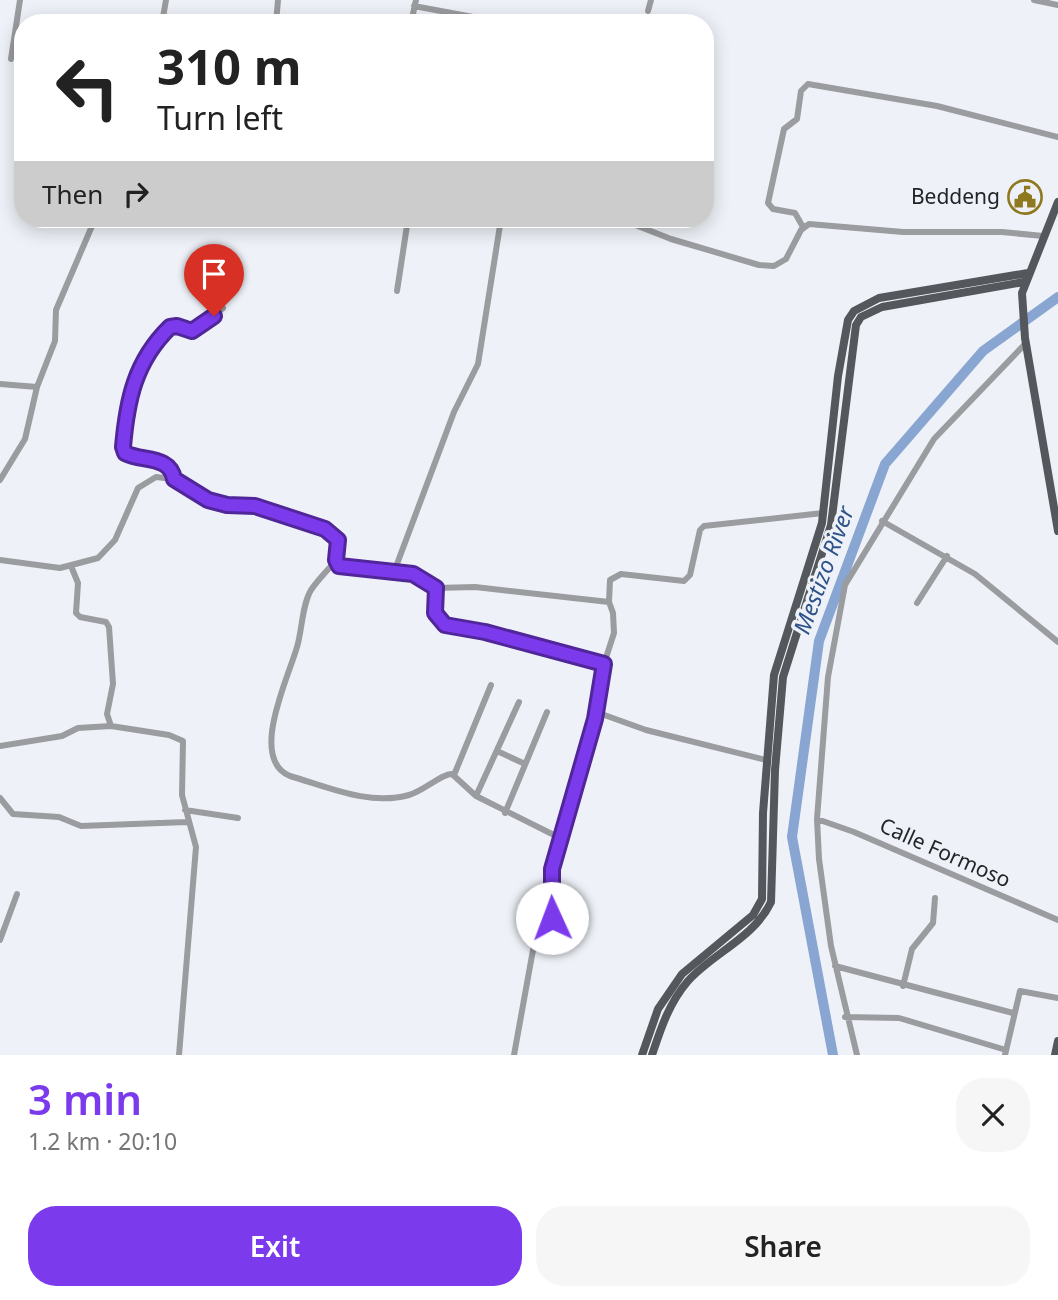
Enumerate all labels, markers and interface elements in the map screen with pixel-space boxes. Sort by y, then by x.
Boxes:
text: 310 m [157,33,302,99]
icon: left [42,42,133,133]
text: Turn left [157,96,283,139]
icon: right [117,175,155,213]
text: Then [42,176,103,212]
public building icon: Beddeng [1006,178,1044,216]
place label: Beddeng [911,182,1000,210]
pin [184,244,244,316]
icon: arrive [195,255,233,293]
water label: Mestizo River [785,500,861,638]
street label: Calle Formoso [876,811,1015,893]
position arrow [515,881,589,955]
text: 3 min [28,1070,142,1127]
button: close [956,1078,1030,1152]
text: 1.2 km · 20:10 [28,1125,177,1157]
button: Exit [28,1206,522,1286]
button: Share [536,1206,1030,1286]

